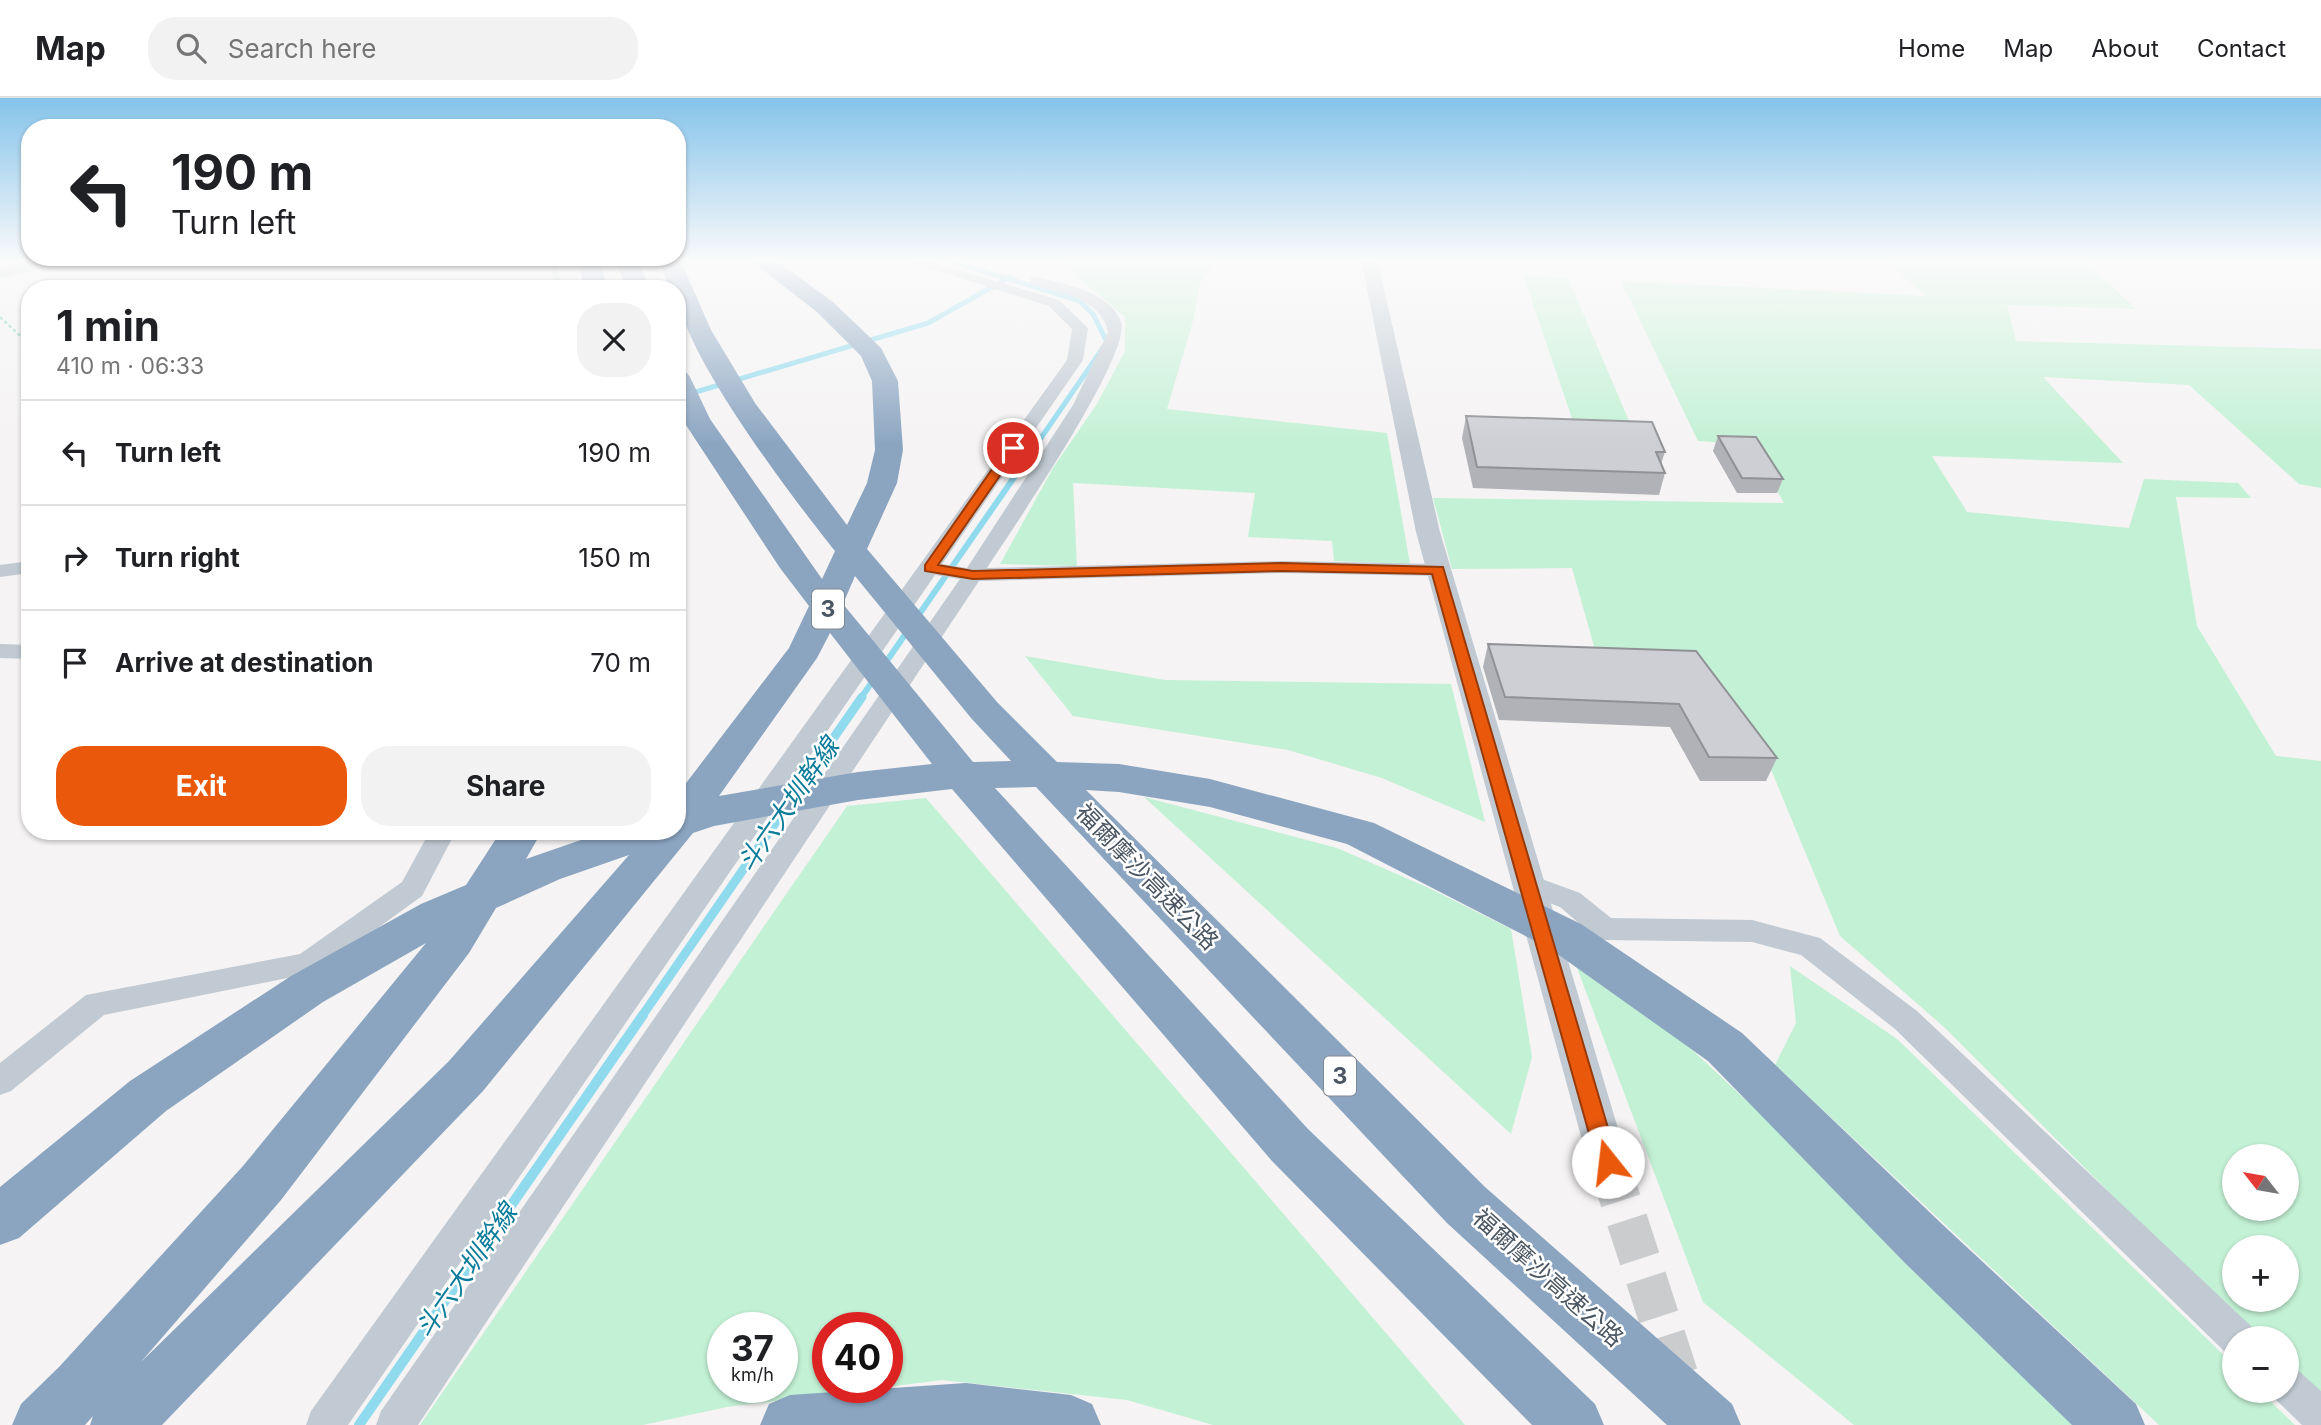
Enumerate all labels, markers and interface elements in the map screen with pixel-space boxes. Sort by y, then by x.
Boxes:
search box [148,17,638,80]
text: Map [35,28,106,68]
icon: search [172,29,210,67]
text: Search here [228,33,376,64]
text: Home [1898,34,1965,63]
text: Map [2003,34,2053,63]
text: About [2091,34,2159,63]
text: Contact [2197,34,2286,63]
text: 190 m [171,143,313,202]
icon: left [56,147,147,238]
text: Turn left [171,203,296,242]
text: 1 min [56,300,160,351]
button: close [577,303,651,377]
text: 410 m · 06:33 [56,352,204,380]
pin [983,418,1043,478]
icon: arrive [994,429,1032,467]
icon: left [56,434,94,472]
text: Turn left [115,437,221,468]
text: 190 m [578,437,651,468]
icon: right [56,539,94,577]
text: Turn right [115,542,240,573]
text: 150 m [578,542,651,573]
road number: 3 [812,589,844,628]
icon: arrive [56,644,94,682]
text: Arrive at destination [115,647,374,678]
text: 70 m [590,647,651,678]
water label: 斗六大圳幹線 [730,729,847,878]
button: Exit [56,746,347,826]
button: Share [361,746,651,826]
street label: 福爾摩沙高速公路 [1070,798,1224,956]
road number: 3 [1324,1057,1356,1096]
position arrow [1571,1125,1645,1199]
north arrow [2222,1144,2300,1222]
map controls [2222,1144,2299,1403]
water label: 斗六大圳幹線 [408,1195,525,1344]
street label: 福爾摩沙高速公路 [1467,1203,1629,1353]
button: + [2222,1235,2299,1312]
speed limit sign: 40 [812,1312,903,1403]
button: − [2222,1326,2299,1403]
text: 37 [731,1327,774,1369]
text: km/h [731,1364,774,1385]

